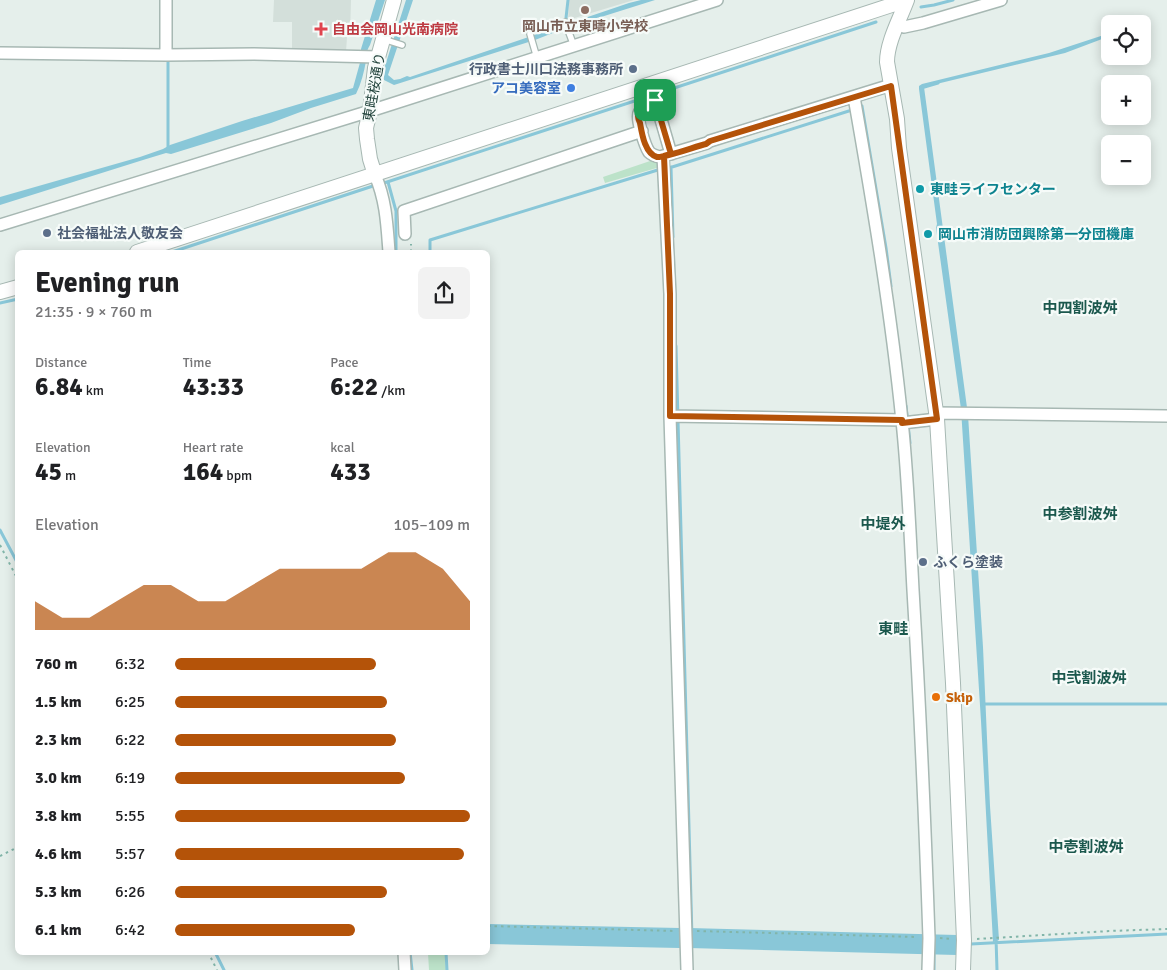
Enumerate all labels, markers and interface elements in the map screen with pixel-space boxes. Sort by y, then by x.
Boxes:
marker: 岡山市立東疇小学校 [579,4,591,16]
map controls [1101,15,1151,185]
button: locate [1101,15,1151,65]
place label: 岡山市立東疇小学校 [522,18,648,35]
place label: 自由会岡山光南病院 [332,21,458,38]
marker: 自由会岡山光南病院 [314,22,328,36]
street label: 東畦桜通り [360,51,389,123]
place label: 行政書士川口法務事務所 [469,61,623,78]
marker: 行政書士川口法務事務所 [627,63,639,75]
button: + [1101,75,1151,125]
pin [634,79,676,121]
place label: アコ美容室 [491,80,561,97]
marker: アコ美容室 [565,82,577,94]
icon: arrive [641,86,669,114]
button: − [1101,135,1151,185]
place label: 東畦ライフセンター [930,181,1056,198]
marker: 東畦ライフセンター [914,183,926,195]
place label: 社会福祉法人敬友会 [57,225,183,242]
place label: 岡山市消防団興除第一分団機庫 [938,226,1134,243]
marker: 社会福祉法人敬友会 [41,227,53,239]
marker: 岡山市消防団興除第一分団機庫 [922,228,934,240]
text: Evening run [35,266,180,300]
button: share [418,267,470,319]
district label: 中四割波舛 [1042,299,1118,317]
text: 21:35 · 9 × 760 m [35,302,152,322]
text: Distance [35,354,87,371]
text: Time [183,354,212,371]
text: Pace [330,354,359,371]
text: 6.84 [35,371,83,402]
text: 43:33 [183,371,244,402]
text: 6:22 [330,371,378,402]
text: km [83,382,104,399]
text: /km [378,382,405,399]
text: Elevation [35,439,91,456]
text: Heart rate [183,439,243,456]
text: kcal [330,439,355,456]
text: 45 [35,456,62,487]
text: 164 [183,456,223,487]
text: 433 [330,456,371,487]
text: m [62,467,76,484]
text: bpm [223,467,252,484]
district label: 中参割波舛 [1042,505,1118,523]
text: Elevation [35,515,99,535]
text: 105–109 m [393,515,470,535]
district label: 中堤外 [860,515,906,533]
place label: ふくら塗装 [933,554,1003,571]
marker: ふくら塗装 [917,556,929,568]
district label: 東畦 [878,620,908,638]
text: 760 m [35,654,77,674]
text: 6:32 [115,654,145,674]
district label: 中弐割波舛 [1051,669,1127,687]
place label: Skip [946,689,973,706]
marker: Skip [930,691,942,703]
text: 1.5 km [35,692,82,712]
text: 6:25 [115,692,145,712]
text: 2.3 km [35,730,82,750]
text: 6:22 [115,730,145,750]
text: 3.0 km [35,768,82,788]
text: 6:19 [115,768,145,788]
text: 3.8 km [35,806,82,826]
text: 5:55 [115,806,145,826]
district label: 中壱割波舛 [1048,838,1124,856]
text: 4.6 km [35,844,82,864]
text: 5:57 [115,844,145,864]
text: 5.3 km [35,882,82,902]
text: 6:26 [115,882,145,902]
text: 6.1 km [35,920,82,940]
text: 6:42 [115,920,145,940]

